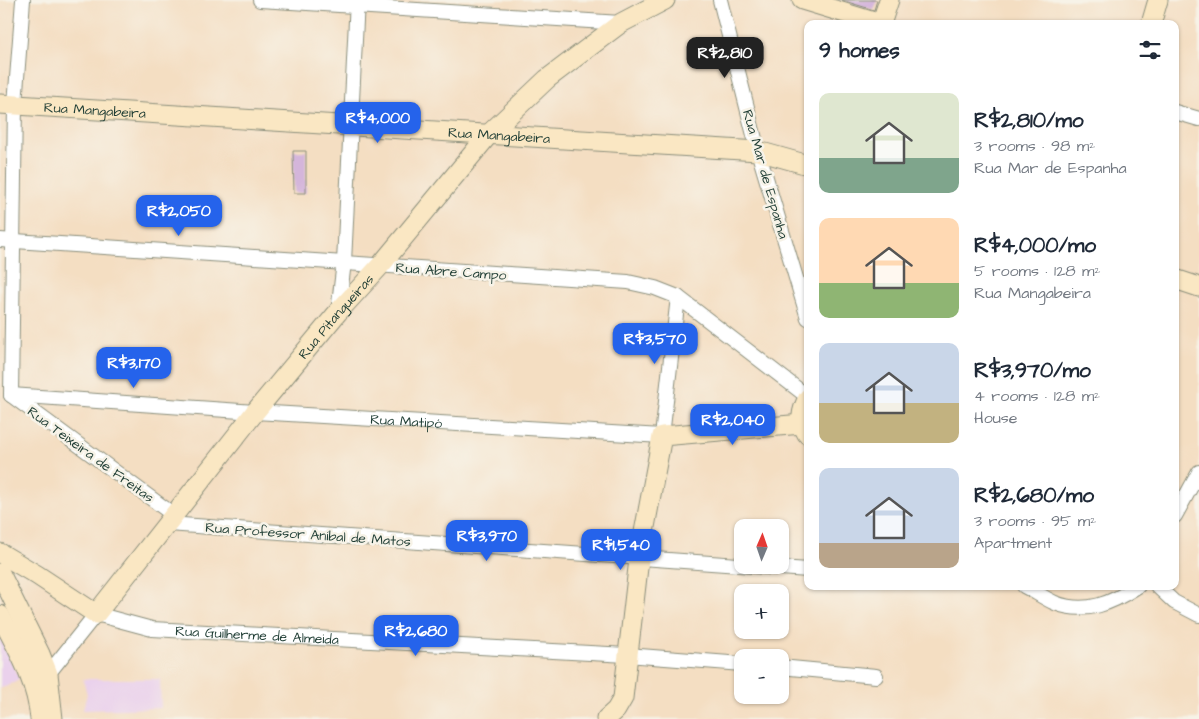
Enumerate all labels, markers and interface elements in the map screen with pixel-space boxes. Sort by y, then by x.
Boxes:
pin: R$2,810 [679,36,771,79]
text: 9 homes [819,36,900,65]
icon: filters [1136,36,1164,64]
text: R$2,810 [698,42,752,64]
street label: Rua Mangabeira [43,98,146,124]
pin: R$4,000 [332,102,424,144]
text: R$2,810/mo [974,106,1084,135]
text: R$4,000 [346,107,410,129]
street label: Rua Mar de Espanha [737,107,793,241]
icon: home [859,113,919,173]
street label: Rua Mangabeira [447,123,551,149]
text: 3 rooms · 98 m² [974,135,1095,157]
text: Rua Mar de Espanha [974,157,1127,179]
pin: R$2,050 [133,194,225,237]
text: R$2,050 [147,200,211,222]
text: R$4,000/mo [974,231,1096,260]
icon: home [859,238,919,298]
street label: Rua Abre Campo [395,258,507,286]
text: 5 rooms · 128 m² [974,260,1101,282]
street label: Rua Pitangueiras [294,270,379,364]
text: Rua Mangabeira [974,282,1091,304]
pin: R$3,570 [609,322,701,365]
text: R$3,570 [624,328,686,350]
pin: R$3,170 [88,346,180,389]
text: R$3,170 [107,352,161,374]
text: R$3,970/mo [974,356,1091,385]
icon: home [859,363,919,423]
text: 4 rooms · 128 m² [974,385,1100,407]
street label: Rua Teixeira de Freitas [23,402,158,508]
pin: R$2,040 [687,404,779,446]
text: House [974,407,1018,429]
text: R$2,040 [701,409,765,431]
street label: Rua Matipó [370,410,443,434]
text: R$2,680/mo [974,481,1094,510]
icon: home [859,488,919,548]
text: 3 rooms · 95 m² [974,510,1096,532]
street label: Rua Professor Aníbal de Matos [204,518,411,552]
north arrow [734,519,789,574]
map controls [734,519,789,704]
pin: R$3,970 [441,520,533,562]
text: R$3,970 [457,525,517,547]
pin: R$1,540 [575,528,667,571]
text: Apartment [974,532,1052,554]
text: R$1,540 [592,534,650,556]
button: + [734,584,789,639]
pin: R$2,680 [370,614,462,657]
text: R$2,680 [385,620,447,642]
street label: Rua Guilherme de Almeida [175,621,339,650]
button: − [734,649,789,704]

